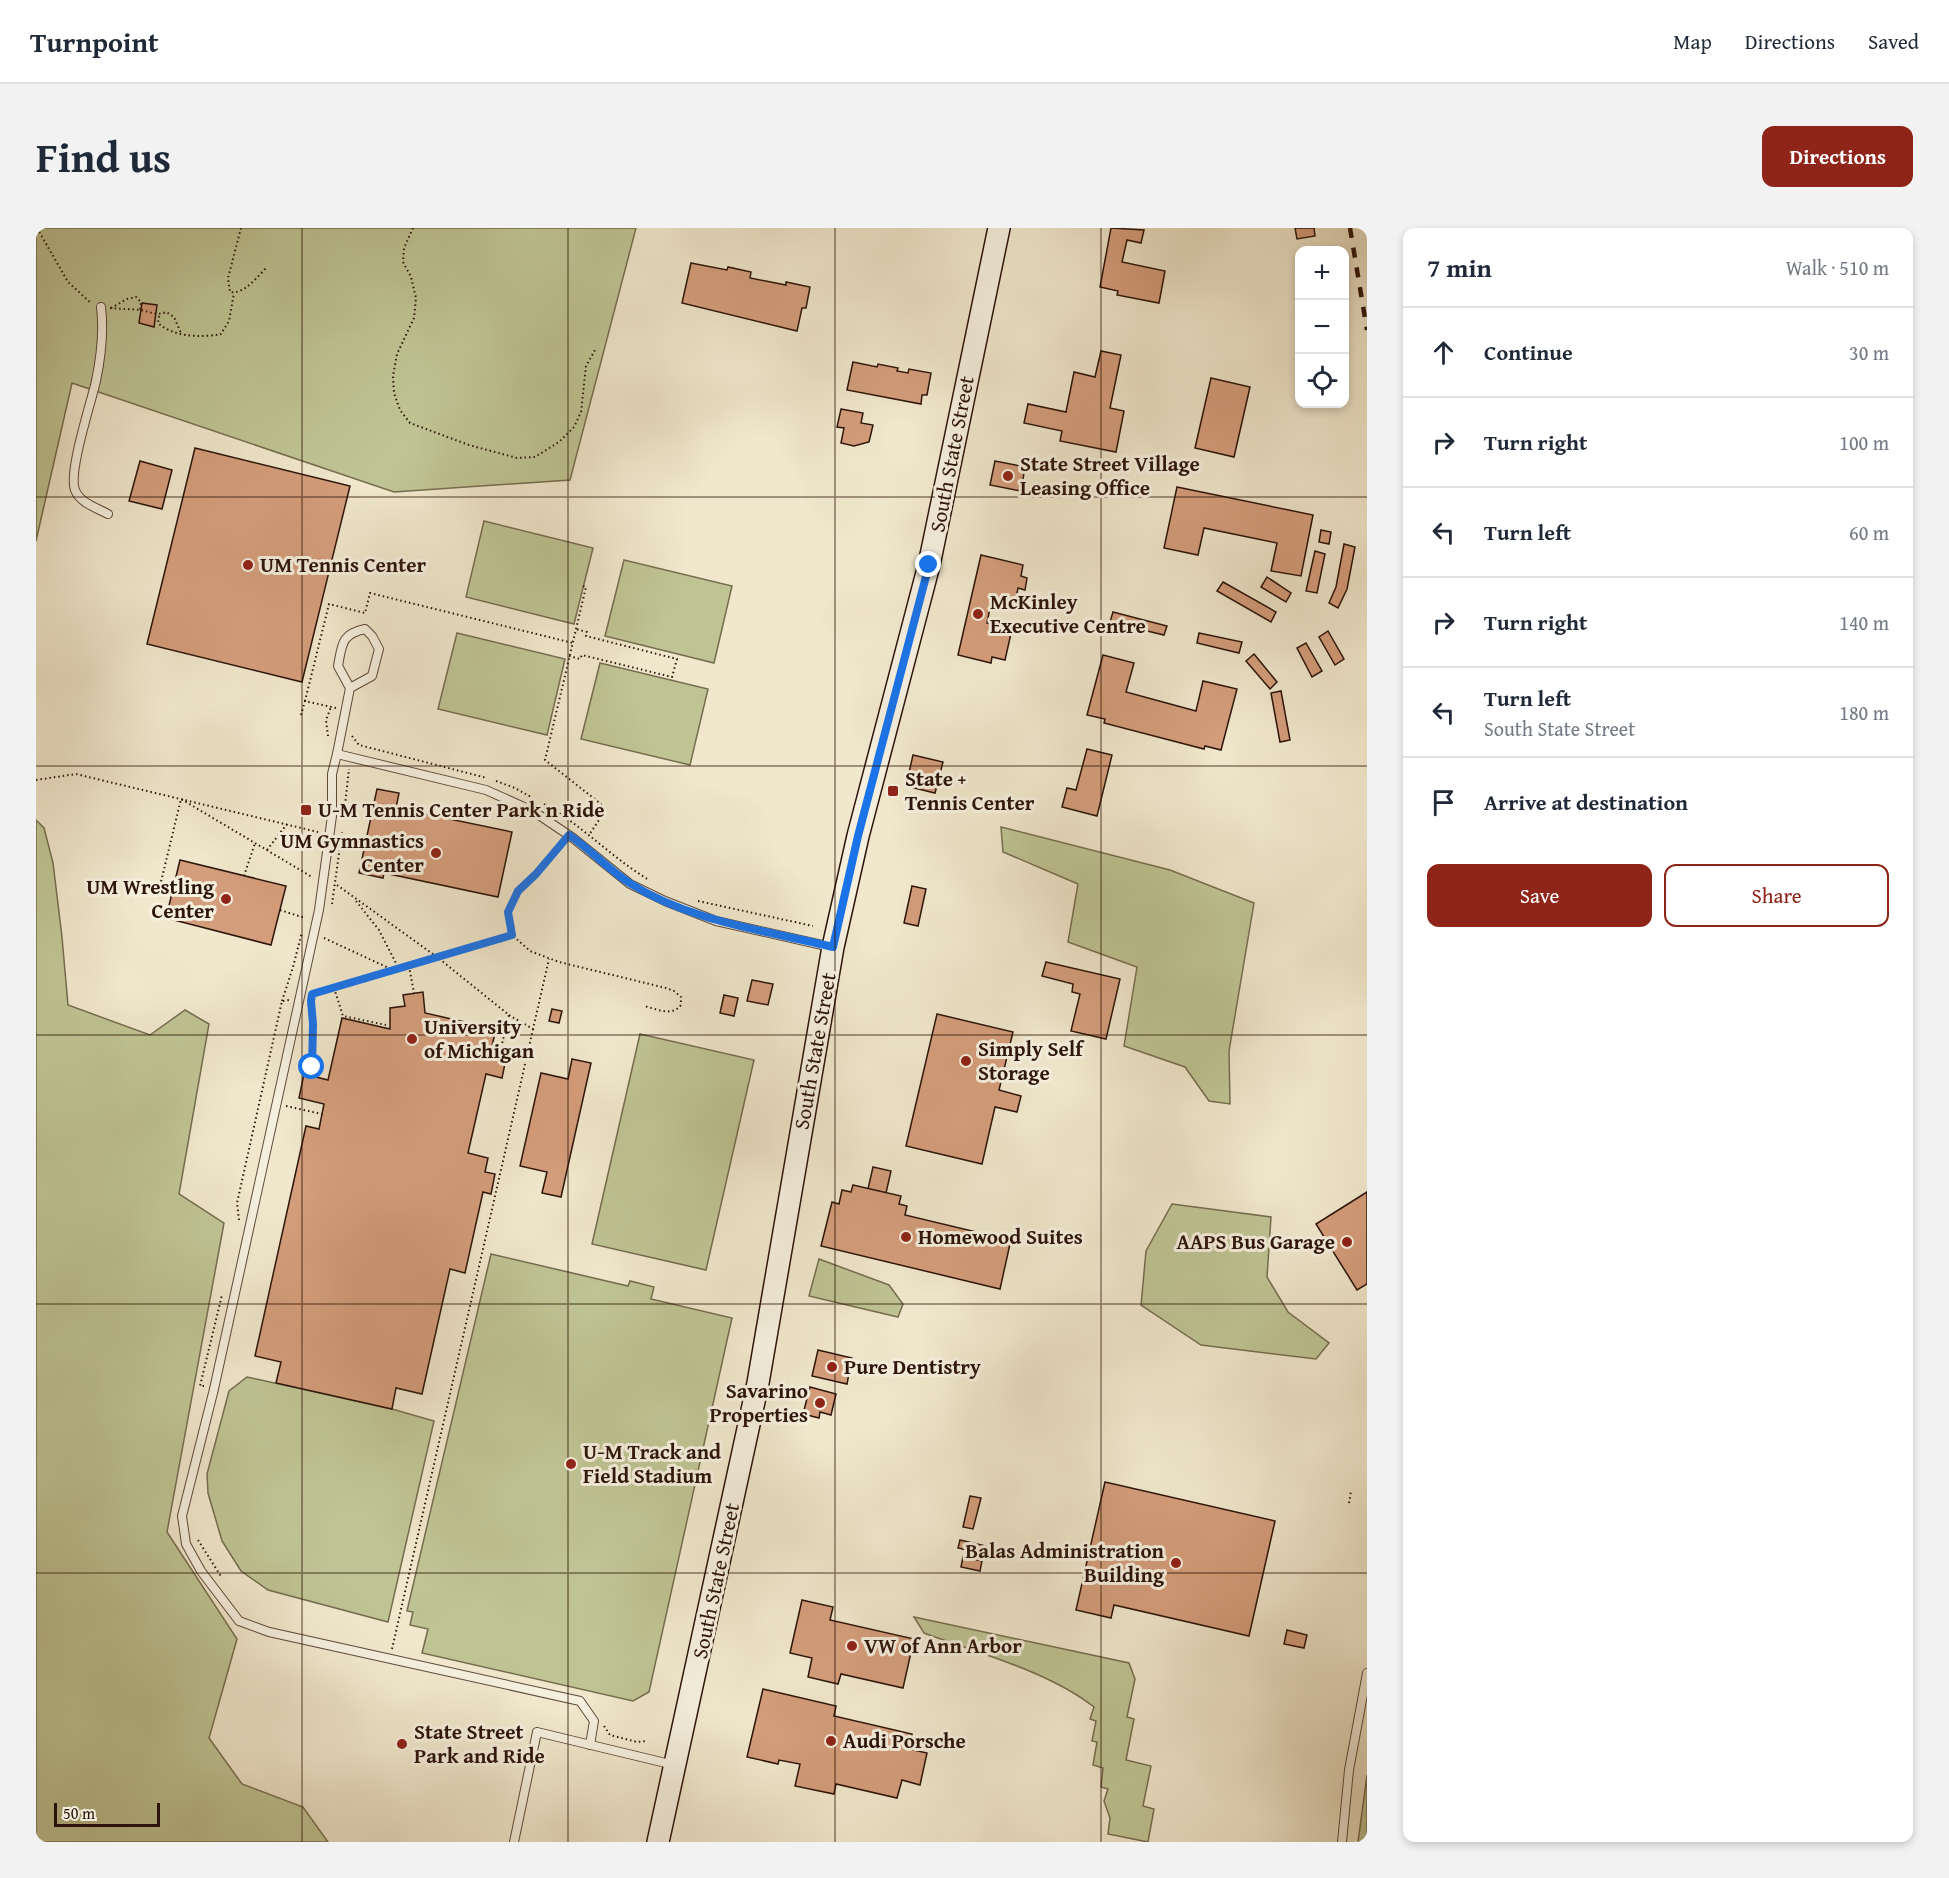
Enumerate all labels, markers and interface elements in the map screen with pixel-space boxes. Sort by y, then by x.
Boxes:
text: Turnpoint [30,21,159,62]
text: Map [1673,26,1712,57]
text: Directions [1745,26,1835,57]
text: Saved [1868,26,1919,57]
text: Find us [36,126,171,187]
button: Directions [1762,126,1913,187]
map controls [1295,246,1349,408]
button: + [1295,246,1349,300]
text: 7 min [1427,248,1492,287]
text: Walk · 510 m [1786,253,1889,282]
button: − [1295,300,1349,354]
icon: ahead [1427,336,1460,369]
text: Continue [1484,336,1573,368]
text: 30 m [1849,338,1889,367]
button: locate [1295,354,1349,408]
street label: South State Street [921,372,982,535]
icon: right [1427,426,1460,459]
text: Turn right [1484,426,1587,458]
text: 100 m [1839,428,1889,457]
place label: State Street Village Leasing Office [1020,448,1200,503]
marker: State Street Village Leasing Office [1001,469,1015,483]
icon: left [1427,516,1460,549]
text: Turn left [1484,516,1571,548]
text: 60 m [1849,518,1889,547]
place label: UM Tennis Center [260,549,427,580]
route end [915,551,941,577]
marker: UM Tennis Center [241,558,255,572]
place label: McKinley Executive Centre [990,586,1146,641]
icon: right [1427,606,1460,639]
text: Turn right [1484,606,1587,638]
marker: McKinley Executive Centre [971,607,985,621]
text: 140 m [1839,608,1889,637]
text: Turn left [1484,682,1571,714]
icon: left [1427,696,1460,729]
text: 180 m [1839,698,1889,727]
text: South State Street [1484,714,1635,743]
place label: State + Tennis Center [905,763,1035,818]
marker: State + Tennis Center [886,784,900,798]
icon: arrive [1427,786,1460,819]
text: Arrive at destination [1484,786,1688,818]
place label: U-M Tennis Center Park n Ride [318,794,605,825]
marker: U-M Tennis Center Park n Ride [299,803,313,817]
place label: UM Gymnastics Center [280,825,424,880]
marker: UM Gymnastics Center [429,846,443,860]
button: Save [1427,864,1652,927]
button: Share [1664,864,1889,927]
place label: UM Wrestling Center [86,871,215,926]
marker: UM Wrestling Center [219,892,233,906]
street label: South State Street [785,969,844,1132]
place label: University of Michigan [424,1011,535,1066]
marker: University of Michigan [405,1032,419,1046]
place label: Simply Self Storage [978,1033,1085,1088]
route start [298,1053,324,1079]
marker: Simply Self Storage [959,1054,973,1068]
place label: Homewood Suites [918,1221,1083,1252]
place label: AAPS Bus Garage [1177,1226,1335,1257]
marker: Homewood Suites [899,1230,913,1244]
marker: AAPS Bus Garage [1340,1235,1354,1249]
place label: Pure Dentistry [844,1351,981,1382]
marker: Pure Dentistry [825,1360,839,1374]
place label: Savarino Properties [710,1375,808,1430]
marker: Savarino Properties [813,1396,827,1410]
place label: U-M Track and Field Stadium [583,1436,721,1491]
marker: U-M Track and Field Stadium [564,1457,578,1471]
street label: South State Street [684,1499,747,1662]
place label: Balas Administration Building [965,1535,1165,1590]
marker: Balas Administration Building [1169,1556,1183,1570]
place label: VW of Ann Arbor [864,1630,1022,1661]
marker: VW of Ann Arbor [845,1639,859,1653]
place label: State Street Park and Ride [414,1716,545,1771]
place label: Audi Porsche [843,1725,966,1756]
marker: Audi Porsche [824,1734,838,1748]
marker: State Street Park and Ride [395,1737,409,1751]
scale bar [54,1800,160,1828]
text: 50 m [63,1801,95,1825]

